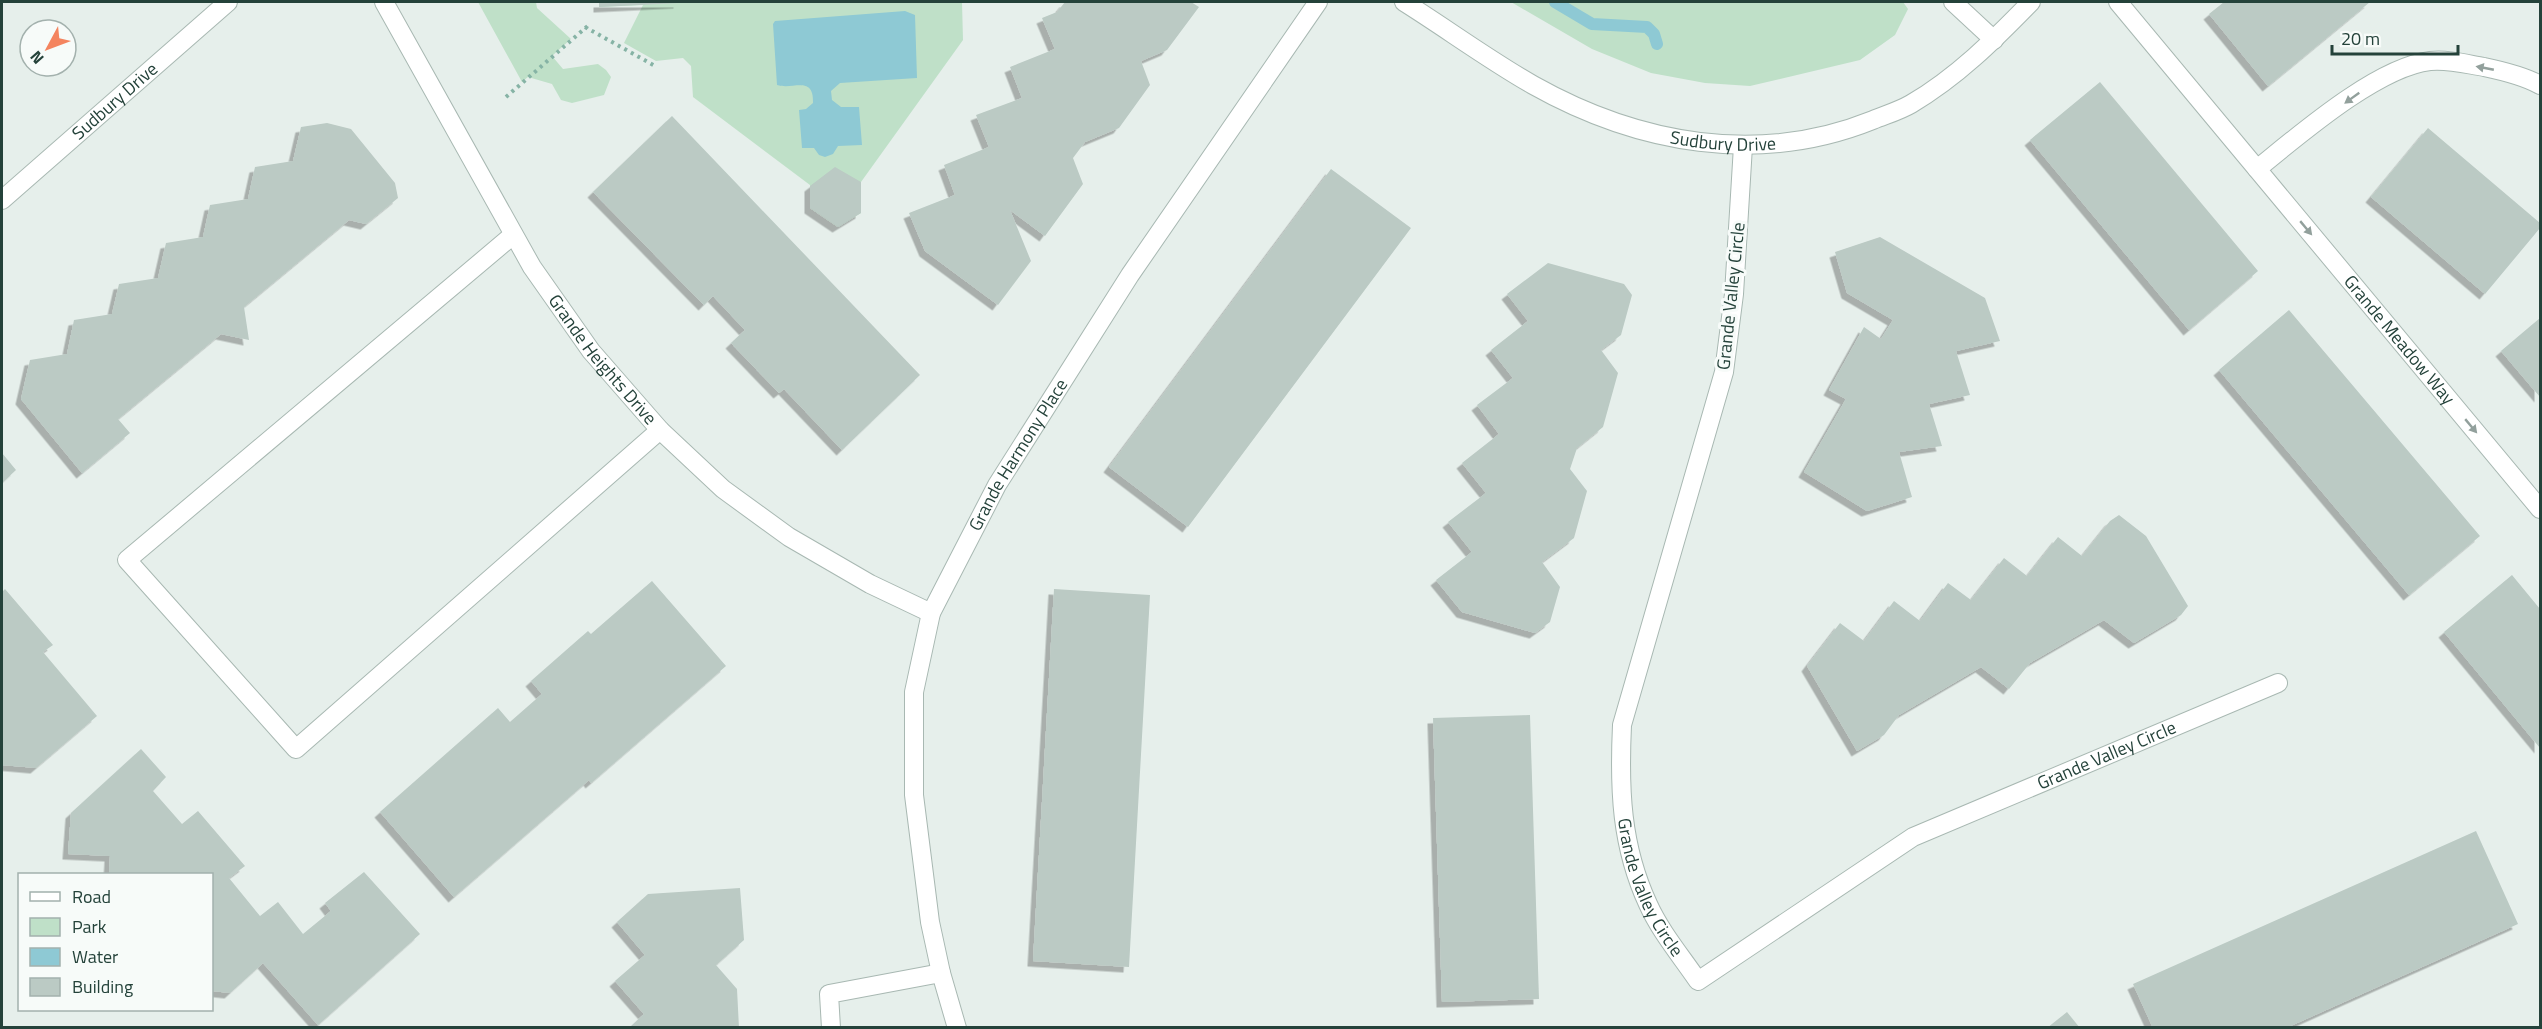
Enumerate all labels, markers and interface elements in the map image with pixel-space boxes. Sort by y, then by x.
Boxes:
north arrow [18,18,78,78]
scale bar [2332,18,2458,56]
text: 20 m [2341,25,2380,52]
text: N [24,46,49,70]
street label: Sudbury Drive [66,56,163,146]
one-way arrow [2475,63,2494,72]
one-way arrow [2344,92,2360,104]
street label: Sudbury Drive [1668,123,1777,158]
one-way arrow [2299,220,2312,236]
street label: Grande Valley Circle [1709,221,1752,371]
street label: Grande Meadow Way [2338,269,2462,411]
street label: Grande Heights Drive [542,289,663,430]
street label: Grande Harmony Place [962,373,1074,535]
one-way arrow [2464,418,2477,433]
street label: Grande Valley Circle [2033,714,2180,796]
street label: Grande Valley Circle [1611,816,1690,962]
legend [18,873,213,1011]
text: Road [72,883,111,910]
text: Park [72,913,107,940]
text: Water [72,943,118,970]
text: Building [72,973,133,1000]

